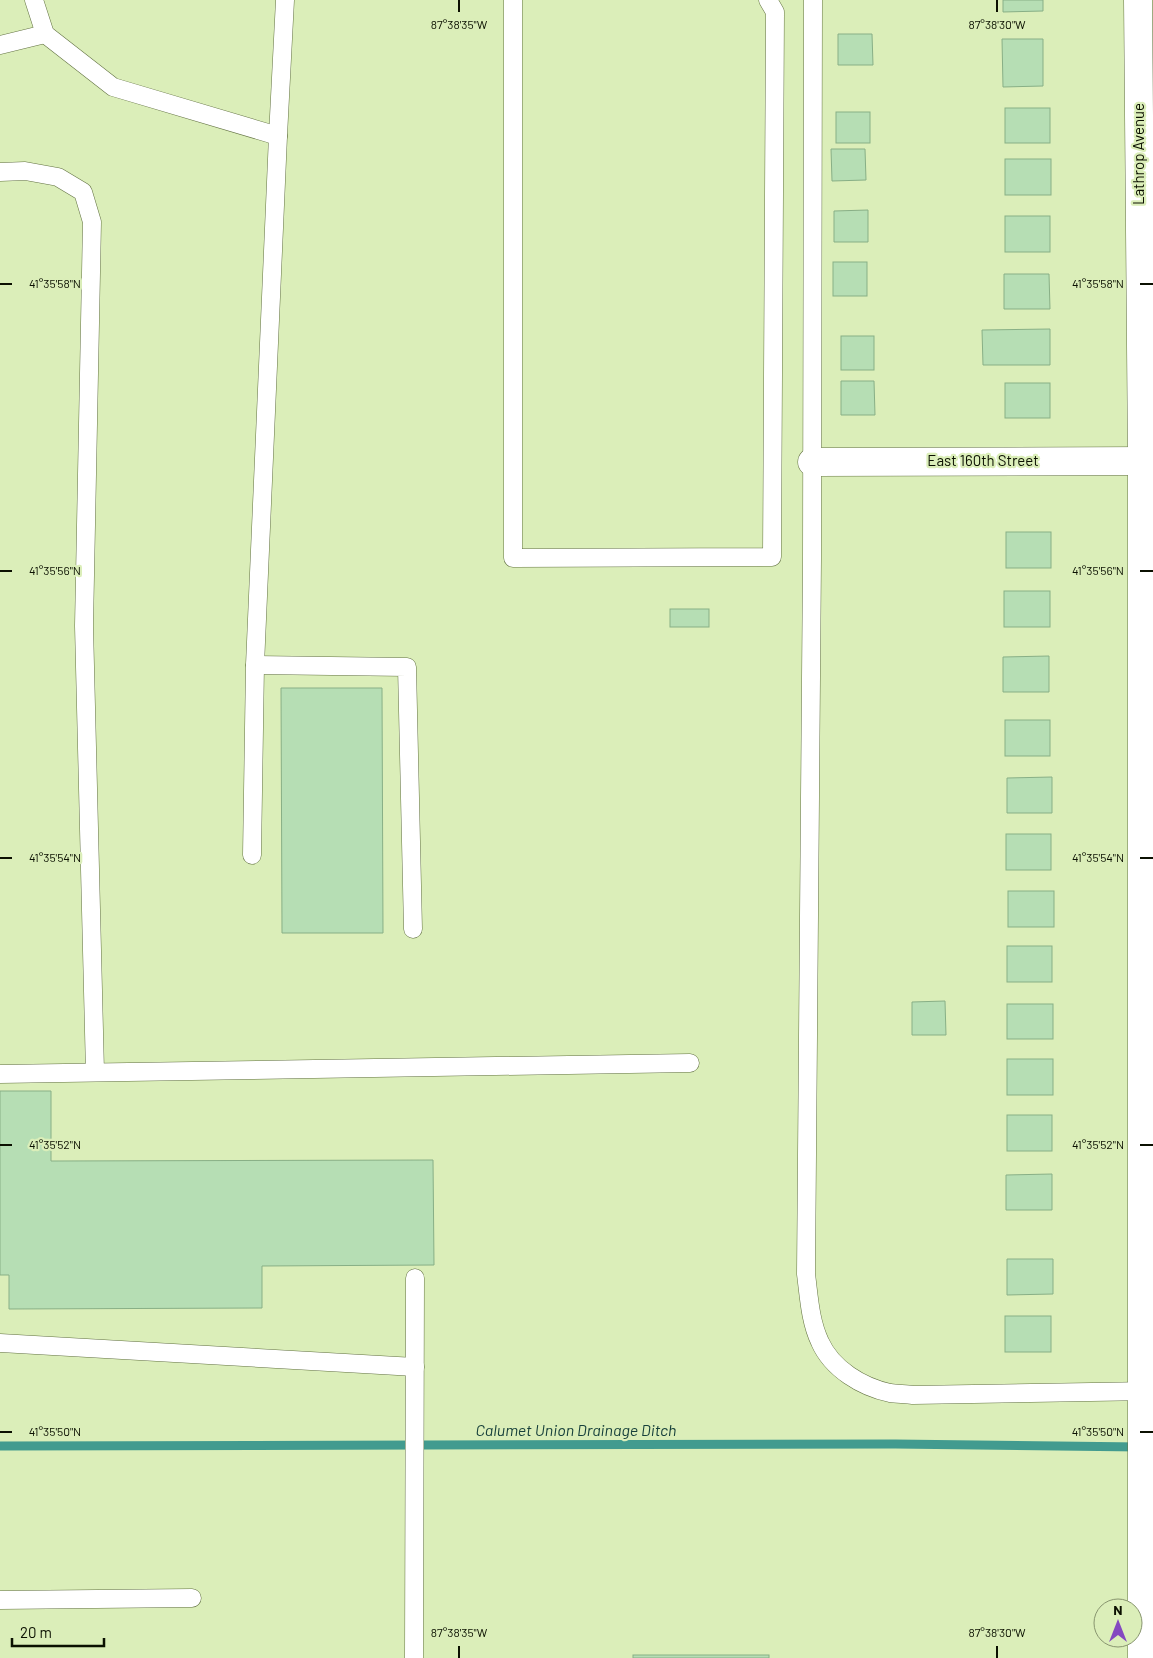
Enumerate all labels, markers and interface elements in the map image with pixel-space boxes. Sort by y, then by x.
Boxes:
text: 87°38'35"W [431,17,488,31]
text: 87°38'30"W [968,17,1026,31]
street label: Lathrop Avenue [1129,103,1147,205]
text: 41°35'58"N [29,276,81,290]
text: 41°35'58"N [1072,276,1124,290]
street label: East 160th Street [927,451,1039,469]
text: 41°35'56"N [29,563,81,577]
text: 41°35'56"N [1072,563,1124,577]
text: 41°35'54"N [29,850,81,864]
text: 41°35'54"N [1072,850,1124,864]
text: 41°35'52"N [29,1137,81,1151]
text: 41°35'52"N [1072,1137,1124,1151]
water label: Calumet Union Drainage Ditch [476,1420,676,1439]
text: 41°35'50"N [29,1424,81,1438]
text: 41°35'50"N [1072,1424,1124,1438]
north arrow [1093,1598,1143,1648]
text: N [1113,1601,1123,1618]
scale bar [12,1616,105,1648]
text: 20 m [20,1623,52,1641]
text: 87°38'35"W [431,1625,488,1639]
text: 87°38'30"W [968,1625,1026,1639]

